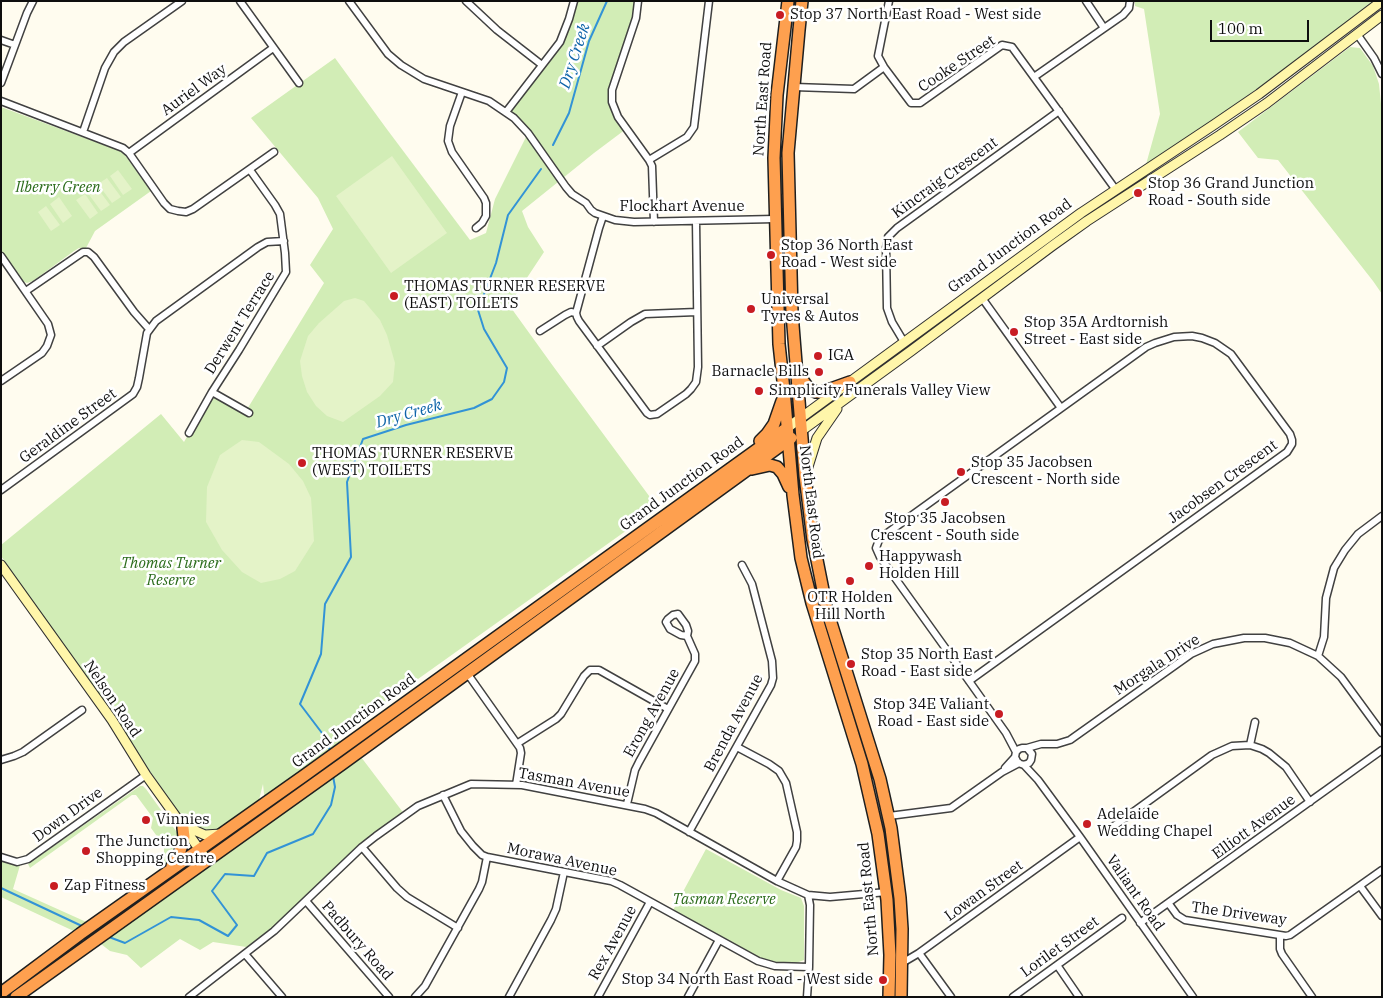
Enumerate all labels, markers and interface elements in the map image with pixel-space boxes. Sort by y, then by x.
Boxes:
place label: Stop 37 North East Road - West side [790,6,1041,24]
marker: Stop 37 North East Road - West side [774,9,786,21]
scale bar [1213,10,1312,42]
text: 100 m [1218,19,1263,38]
water label: Dry Creek [555,21,595,91]
street label: Cooke Street [915,32,999,96]
street label: North East Road [750,41,776,157]
street label: Auriel Way [158,60,230,120]
street label: Kincraig Crescent [889,134,1001,222]
place label: Stop 36 Grand Junction Road - South side [1148,175,1314,210]
park label: Ilberry Green [15,179,101,197]
marker: Stop 36 Grand Junction Road - South side [1132,187,1144,199]
street label: Grand Junction Road [945,195,1075,297]
street label: Flockhart Avenue [620,198,744,216]
place label: Stop 36 North East Road - West side [781,237,913,272]
marker: Stop 36 North East Road - West side [765,249,777,261]
street label: Derwent Terrace [201,268,279,378]
place label: THOMAS TURNER RESERVE (EAST) TOILETS [404,278,605,313]
marker: THOMAS TURNER RESERVE (EAST) TOILETS [388,290,400,302]
place label: Universal Tyres & Autos [761,291,859,326]
marker: Universal Tyres & Autos [745,303,757,315]
place label: Stop 35A Ardtornish Street - East side [1024,314,1168,349]
marker: Stop 35A Ardtornish Street - East side [1008,326,1020,338]
place label: IGA [828,347,854,365]
marker: IGA [812,350,824,362]
place label: Barnacle Bills [711,363,809,381]
marker: Barnacle Bills [813,366,825,378]
place label: Simplicity Funerals Valley View [769,382,990,400]
street label: Geraldine Street [16,385,120,467]
marker: Simplicity Funerals Valley View [753,385,765,397]
water label: Dry Creek [374,395,444,433]
street label: Grand Junction Road [617,433,747,535]
street label: Jacobsen Crescent [1165,436,1281,528]
street label: North East Road [795,444,827,560]
place label: THOMAS TURNER RESERVE (WEST) TOILETS [312,445,513,480]
place label: Stop 35 Jacobsen Crescent - North side [971,454,1120,489]
marker: THOMAS TURNER RESERVE (WEST) TOILETS [296,457,308,469]
marker: Stop 35 Jacobsen Crescent - North side [955,466,967,478]
marker: Stop 35 Jacobsen Crescent - South side [939,496,951,508]
place label: Stop 35 Jacobsen Crescent - South side [871,510,1019,545]
place label: Happywash Holden Hill [879,548,962,583]
park label: Thomas Turner Reserve [121,555,221,590]
marker: Happywash Holden Hill [863,560,875,572]
marker: OTR Holden Hill North [844,575,856,587]
place label: OTR Holden Hill North [807,589,893,624]
street label: Morgala Drive [1111,631,1203,699]
place label: Stop 35 North East Road - East side [861,646,993,681]
street label: Nelson Road [80,657,144,741]
marker: Stop 35 North East Road - East side [845,658,857,670]
street label: Erong Avenue [620,665,684,761]
street label: Grand Junction Road [289,670,419,772]
street label: Brenda Avenue [701,671,767,775]
place label: Stop 34E Valiant Road - East side [873,696,989,731]
marker: Stop 34E Valiant Road - East side [993,708,1005,720]
street label: Tasman Avenue [517,764,631,802]
street label: Down Drive [30,784,106,846]
street label: Elliott Avenue [1209,791,1299,863]
place label: Adelaide Wedding Chapel [1097,806,1212,841]
place label: Vinnies [156,811,210,829]
marker: Vinnies [140,814,152,826]
marker: Adelaide Wedding Chapel [1081,818,1093,830]
place label: The Junction Shopping Centre [96,833,214,868]
street label: Morawa Avenue [505,840,619,880]
street label: North East Road [855,841,883,957]
marker: The Junction Shopping Centre [80,845,92,857]
street label: Valiant Road [1102,851,1168,935]
street label: Lowan Street [941,857,1027,925]
place label: Zap Fitness [64,877,146,895]
marker: Zap Fitness [48,880,60,892]
park label: Tasman Reserve [672,891,776,909]
street label: Padbury Road [318,898,396,984]
street label: The Driveway [1190,898,1288,930]
street label: Rex Avenue [585,903,641,983]
street label: Lorilet Street [1017,913,1103,981]
place label: Stop 34 North East Road - West side [622,971,873,989]
marker: Stop 34 North East Road - West side [877,974,889,986]

